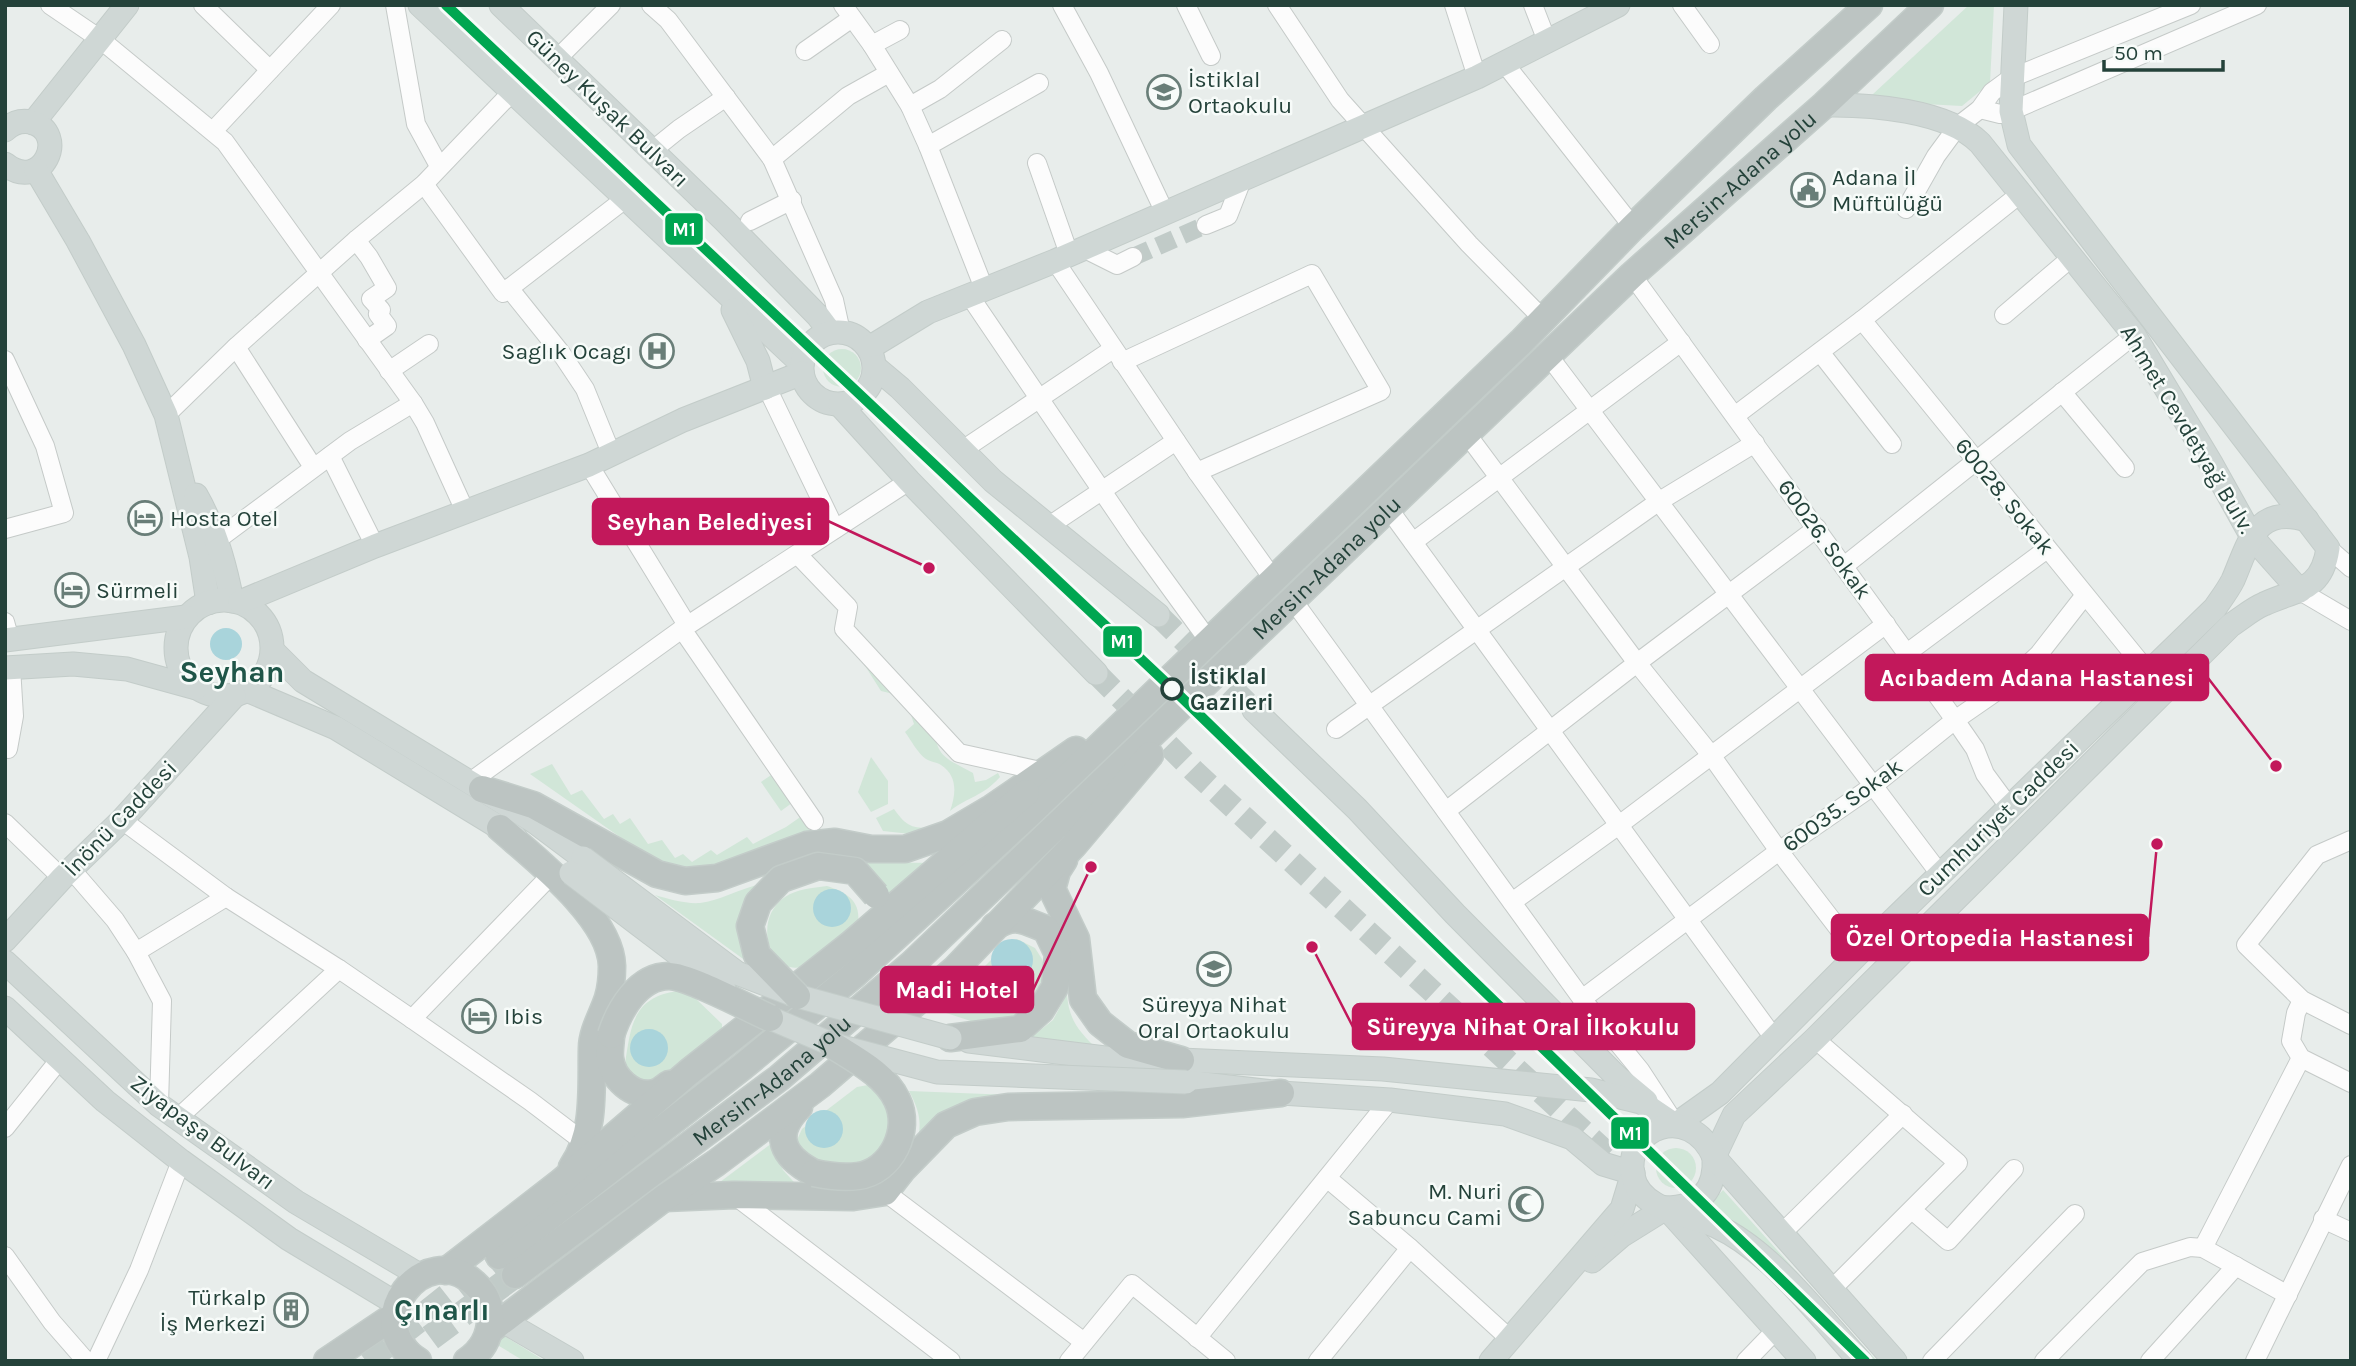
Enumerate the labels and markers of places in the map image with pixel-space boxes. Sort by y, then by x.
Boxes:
place label: İstiklal Ortaokulu [1188,66,1292,119]
school or university icon: İstiklal Ortaokulu [1145,73,1183,111]
place label: Adana İl Müftülüğü [1832,164,1943,217]
public building icon: Adana İl Müftülüğü [1789,171,1827,209]
hospital icon: Saglık Ocagı [638,332,676,370]
place label: Saglık Ocagı [502,338,632,365]
hotel icon: Hosta Otel [126,499,164,537]
callout: Seyhan Belediyesi [593,499,828,544]
place label: Hosta Otel [170,505,279,532]
hotel icon: Sürmeli [53,571,91,609]
place label: Sürmeli [96,577,179,604]
callout: Acıbadem Adana Hastanesi [1866,655,2208,700]
place label: İstiklal Gazileri [1190,662,1274,716]
marker: İstiklal Gazileri [1161,678,1183,700]
callout: Özel Ortopedia Hastanesi [1832,915,2148,960]
school or university icon: Süreyya Nihat Oral Ortaokulu [1195,950,1233,988]
callout: Madi Hotel [881,967,1033,1012]
place label: Süreyya Nihat Oral Ortaokulu [1138,991,1290,1044]
hotel icon: Ibis [460,997,498,1035]
place label: Ibis [504,1003,543,1030]
callout: Süreyya Nihat Oral İlkokulu [1353,1004,1694,1049]
place label: M. Nuri Sabuncu Cami [1348,1178,1502,1231]
mosque icon: M. Nuri Sabuncu Cami [1507,1185,1545,1223]
place label: Türkalp İş Merkezi [160,1284,266,1337]
building icon: Türkalp İş Merkezi [272,1291,310,1329]

